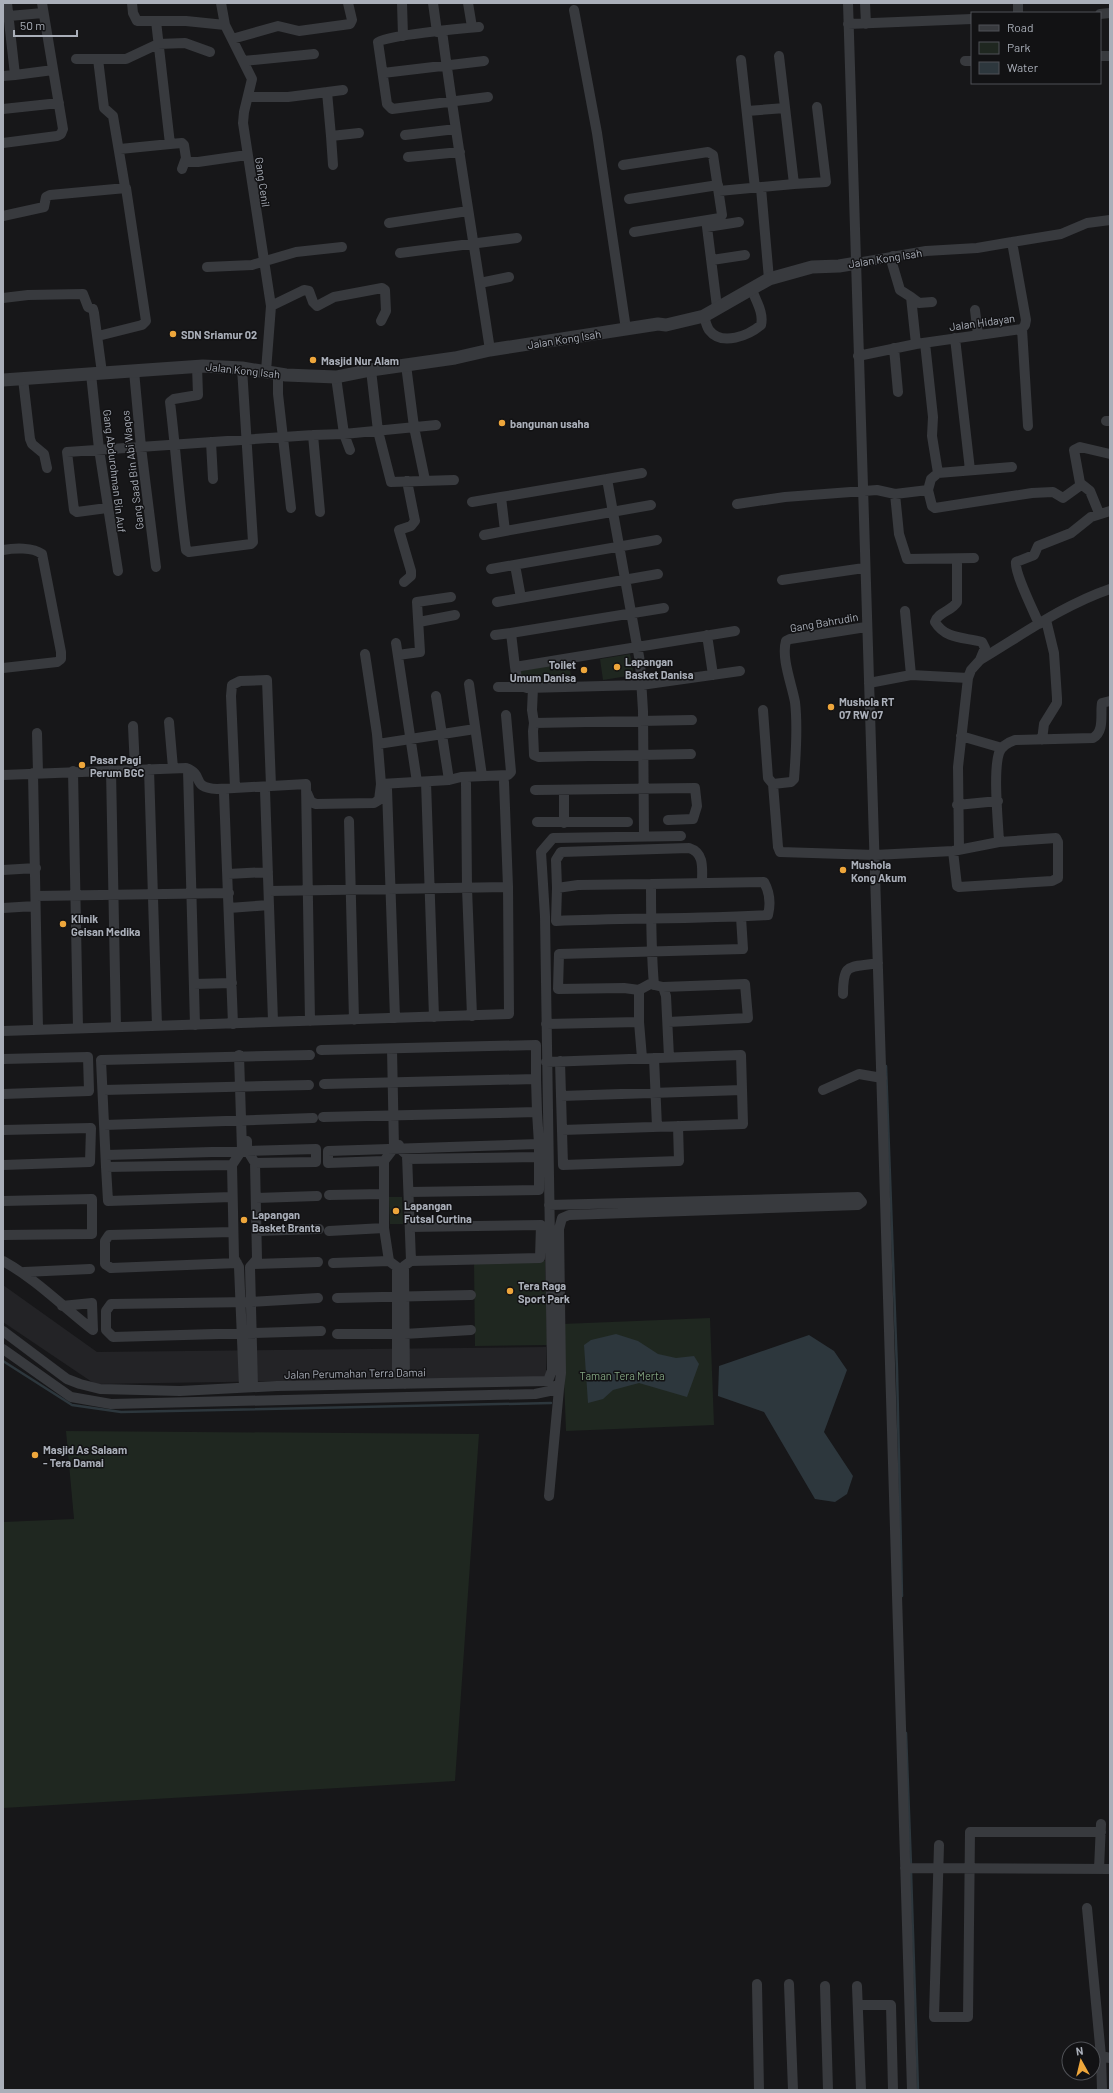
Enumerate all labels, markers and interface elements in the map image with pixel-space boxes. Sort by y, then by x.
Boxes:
scale bar [14,12,77,38]
legend [971,12,1101,84]
text: 50 m [20,18,45,32]
text: Road [1007,20,1034,34]
text: Park [1007,40,1031,54]
text: Water [1007,60,1039,74]
street label: Gang Cenil [253,156,273,208]
street label: Jalan Kong Isah [847,246,923,270]
street label: Jalan Hidayan [948,311,1016,333]
street label: Jalan Kong Isah [526,327,602,351]
place label: SDN Sriamur 02 [181,328,257,341]
marker: SDN Sriamur 02 [168,329,178,339]
place label: Masjid Nur Alam [321,354,399,367]
marker: Masjid Nur Alam [308,355,318,365]
street label: Jalan Kong Isah [205,360,281,380]
street label: Gang Abdurohman Bin Auf [101,409,129,533]
street label: Gang Saad Bin Abi Waqos [118,410,146,530]
place label: bangunan usaha [510,417,590,430]
marker: bangunan usaha [497,418,507,428]
street label: Gang Bahrudin [789,610,859,634]
place label: Lapangan Basket Danisa [625,655,694,681]
place label: Toilet Umum Danisa [510,658,576,684]
marker: Lapangan Basket Danisa [612,662,622,672]
marker: Toilet Umum Danisa [579,665,589,675]
place label: Mushola RT 07 RW 07 [839,695,895,721]
marker: Mushola RT 07 RW 07 [826,702,836,712]
place label: Pasar Pagi Perum BGC [90,753,144,779]
marker: Pasar Pagi Perum BGC [77,760,87,770]
place label: Mushola Kong Akum [851,858,906,884]
marker: Mushola Kong Akum [838,865,848,875]
place label: Klinik Geisan Medika [71,912,141,938]
marker: Klinik Geisan Medika [58,919,68,929]
place label: Lapangan Futsal Curtina [404,1199,472,1225]
marker: Lapangan Futsal Curtina [391,1206,401,1216]
place label: Lapangan Basket Branta [252,1208,321,1234]
marker: Lapangan Basket Branta [239,1215,249,1225]
place label: Tera Raga Sport Park [518,1279,570,1305]
marker: Tera Raga Sport Park [505,1286,515,1296]
street label: Jalan Perumahan Terra Damai [284,1365,426,1381]
park label: Taman Tera Merta [579,1369,665,1382]
place label: Masjid As Salaam - Tera Damai [43,1443,127,1469]
marker: Masjid As Salaam - Tera Damai [30,1450,40,1460]
north arrow [1061,2041,1101,2081]
text: N [1075,2044,1084,2058]

